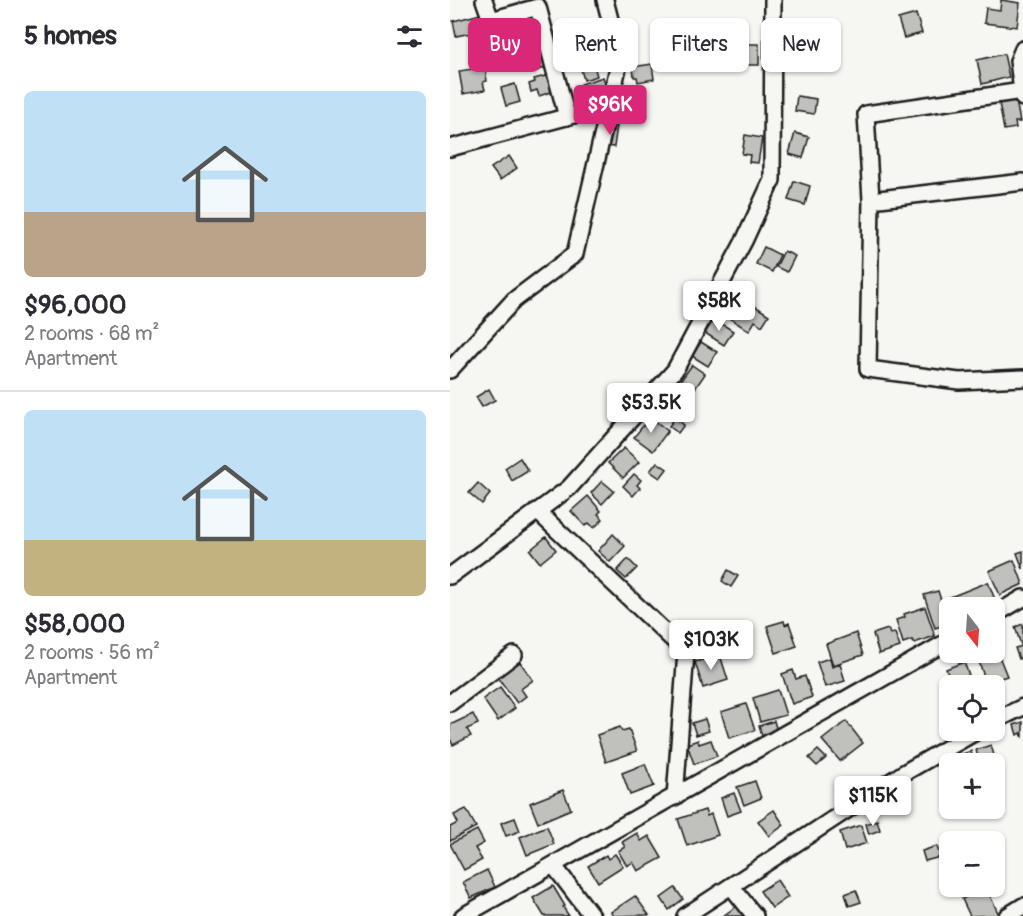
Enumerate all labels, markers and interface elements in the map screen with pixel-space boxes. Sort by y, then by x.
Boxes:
chip: Buy [468,18,541,72]
chip: Rent [553,18,638,72]
chip: Filters [650,18,749,72]
chip: New [761,18,841,72]
text: 5 homes [24,20,117,52]
icon: filters [393,20,426,53]
pin: $96K [574,85,646,136]
text: $96K [588,92,632,117]
icon: home [171,130,279,238]
pin: $58K [683,281,755,332]
text: $58K [697,288,741,313]
text: $96,000 [24,289,127,321]
text: 2 rooms · 68 m² [24,321,159,346]
text: Apartment [24,346,117,371]
pin: $53.5K [602,383,700,434]
text: $53.5K [621,390,681,415]
icon: home [171,449,279,557]
north arrow [939,597,1005,663]
map controls [939,597,1005,897]
text: $58,000 [24,608,125,640]
pin: $103K [669,620,753,671]
text: $103K [683,627,739,652]
text: 2 rooms · 56 m² [24,640,160,665]
text: Apartment [24,665,117,690]
button: locate [939,675,1005,741]
button: + [939,753,1005,819]
pin: $115K [831,776,915,827]
text: $115K [848,783,898,808]
button: − [939,831,1005,897]

